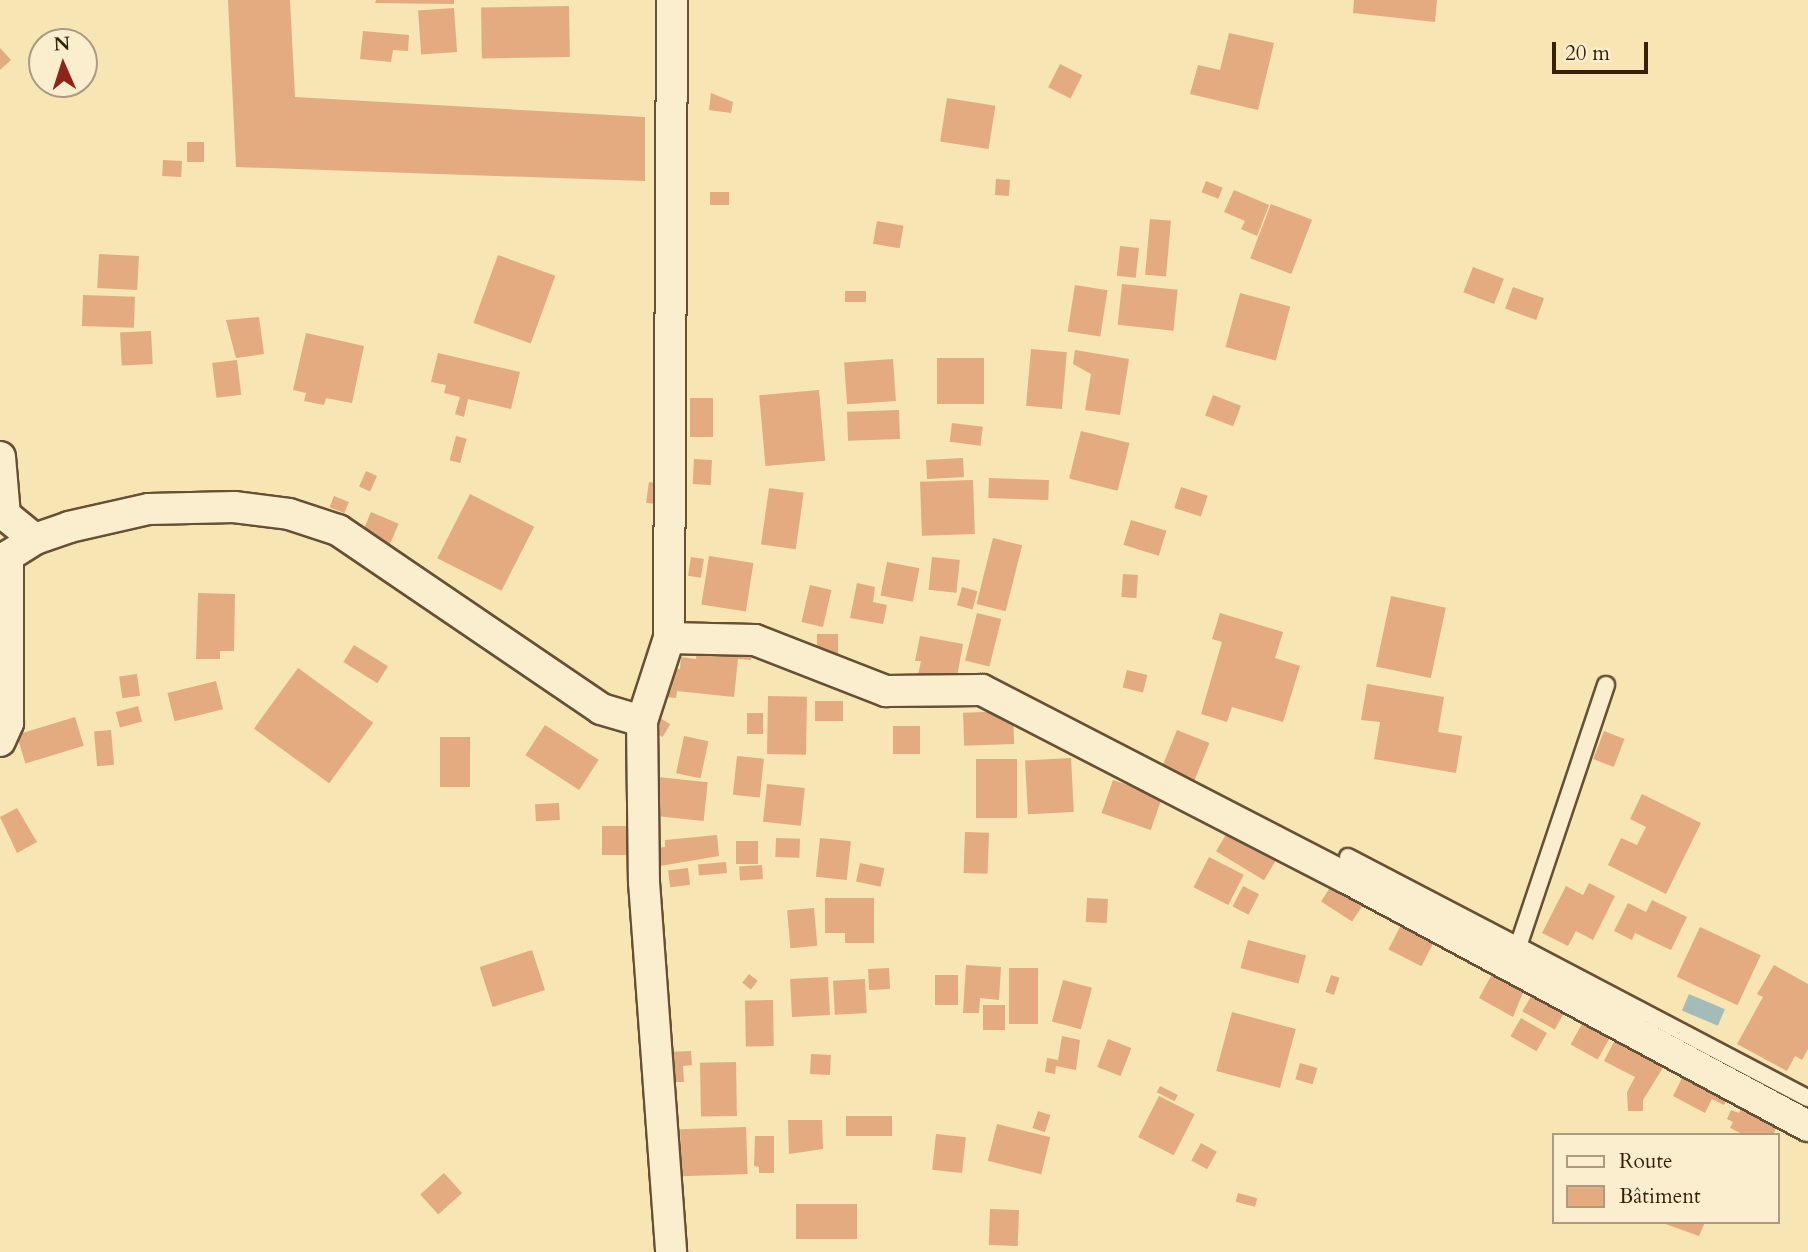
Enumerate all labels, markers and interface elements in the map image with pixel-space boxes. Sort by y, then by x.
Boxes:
north arrow [28,28,98,98]
scale bar [1556,28,1652,72]
text: N [53,31,71,57]
text: 20 m [1565,39,1610,68]
legend [1552,1133,1780,1224]
text: Route [1619,1147,1673,1176]
text: Bâtiment [1619,1182,1701,1211]

